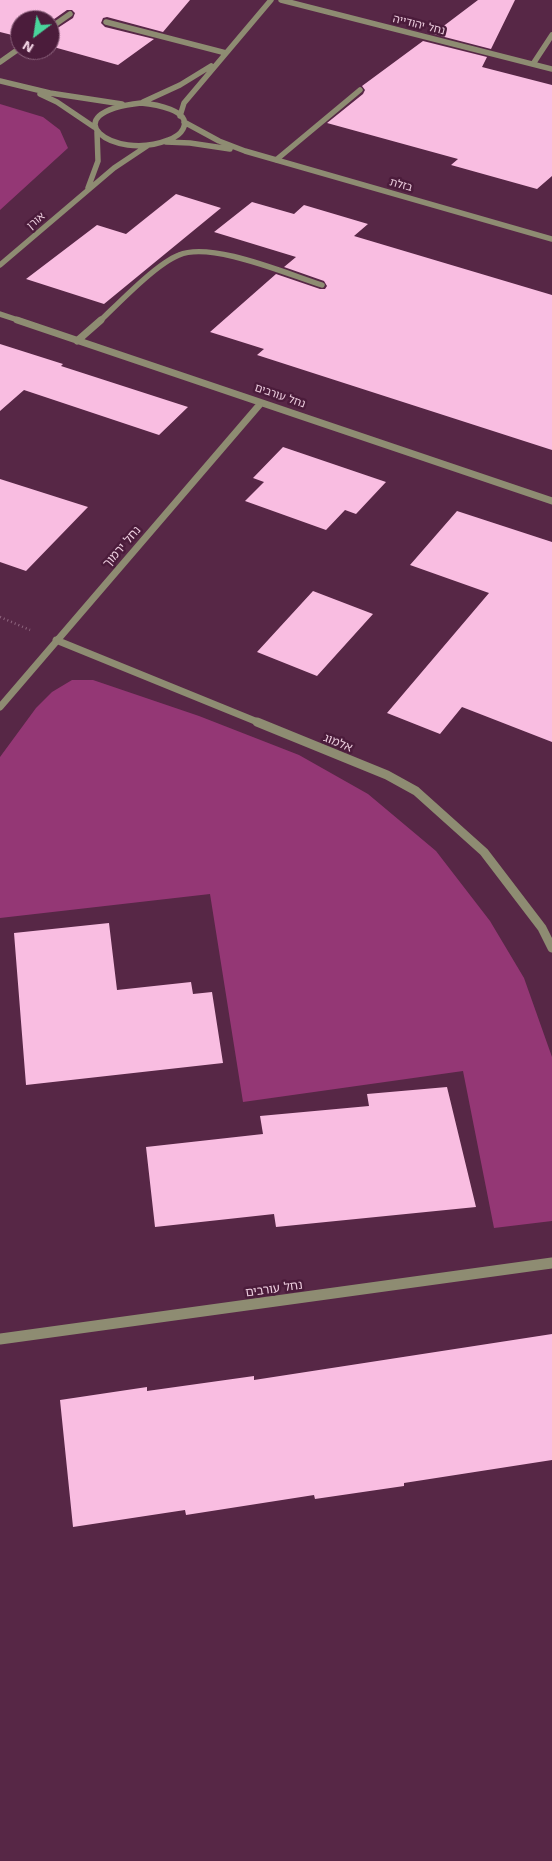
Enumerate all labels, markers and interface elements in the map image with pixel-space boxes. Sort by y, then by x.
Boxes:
north arrow [10,10,60,60]
street label: נחל יהודייה [392,12,446,38]
text: N [19,37,36,57]
street label: בזלת [388,175,414,195]
street label: אורן [24,210,48,232]
street label: נחל עורבים [253,381,307,411]
street label: נחל ירמוך [100,523,144,571]
street label: אלמוג [321,731,355,755]
street label: נחל עורבים [245,1278,303,1300]

